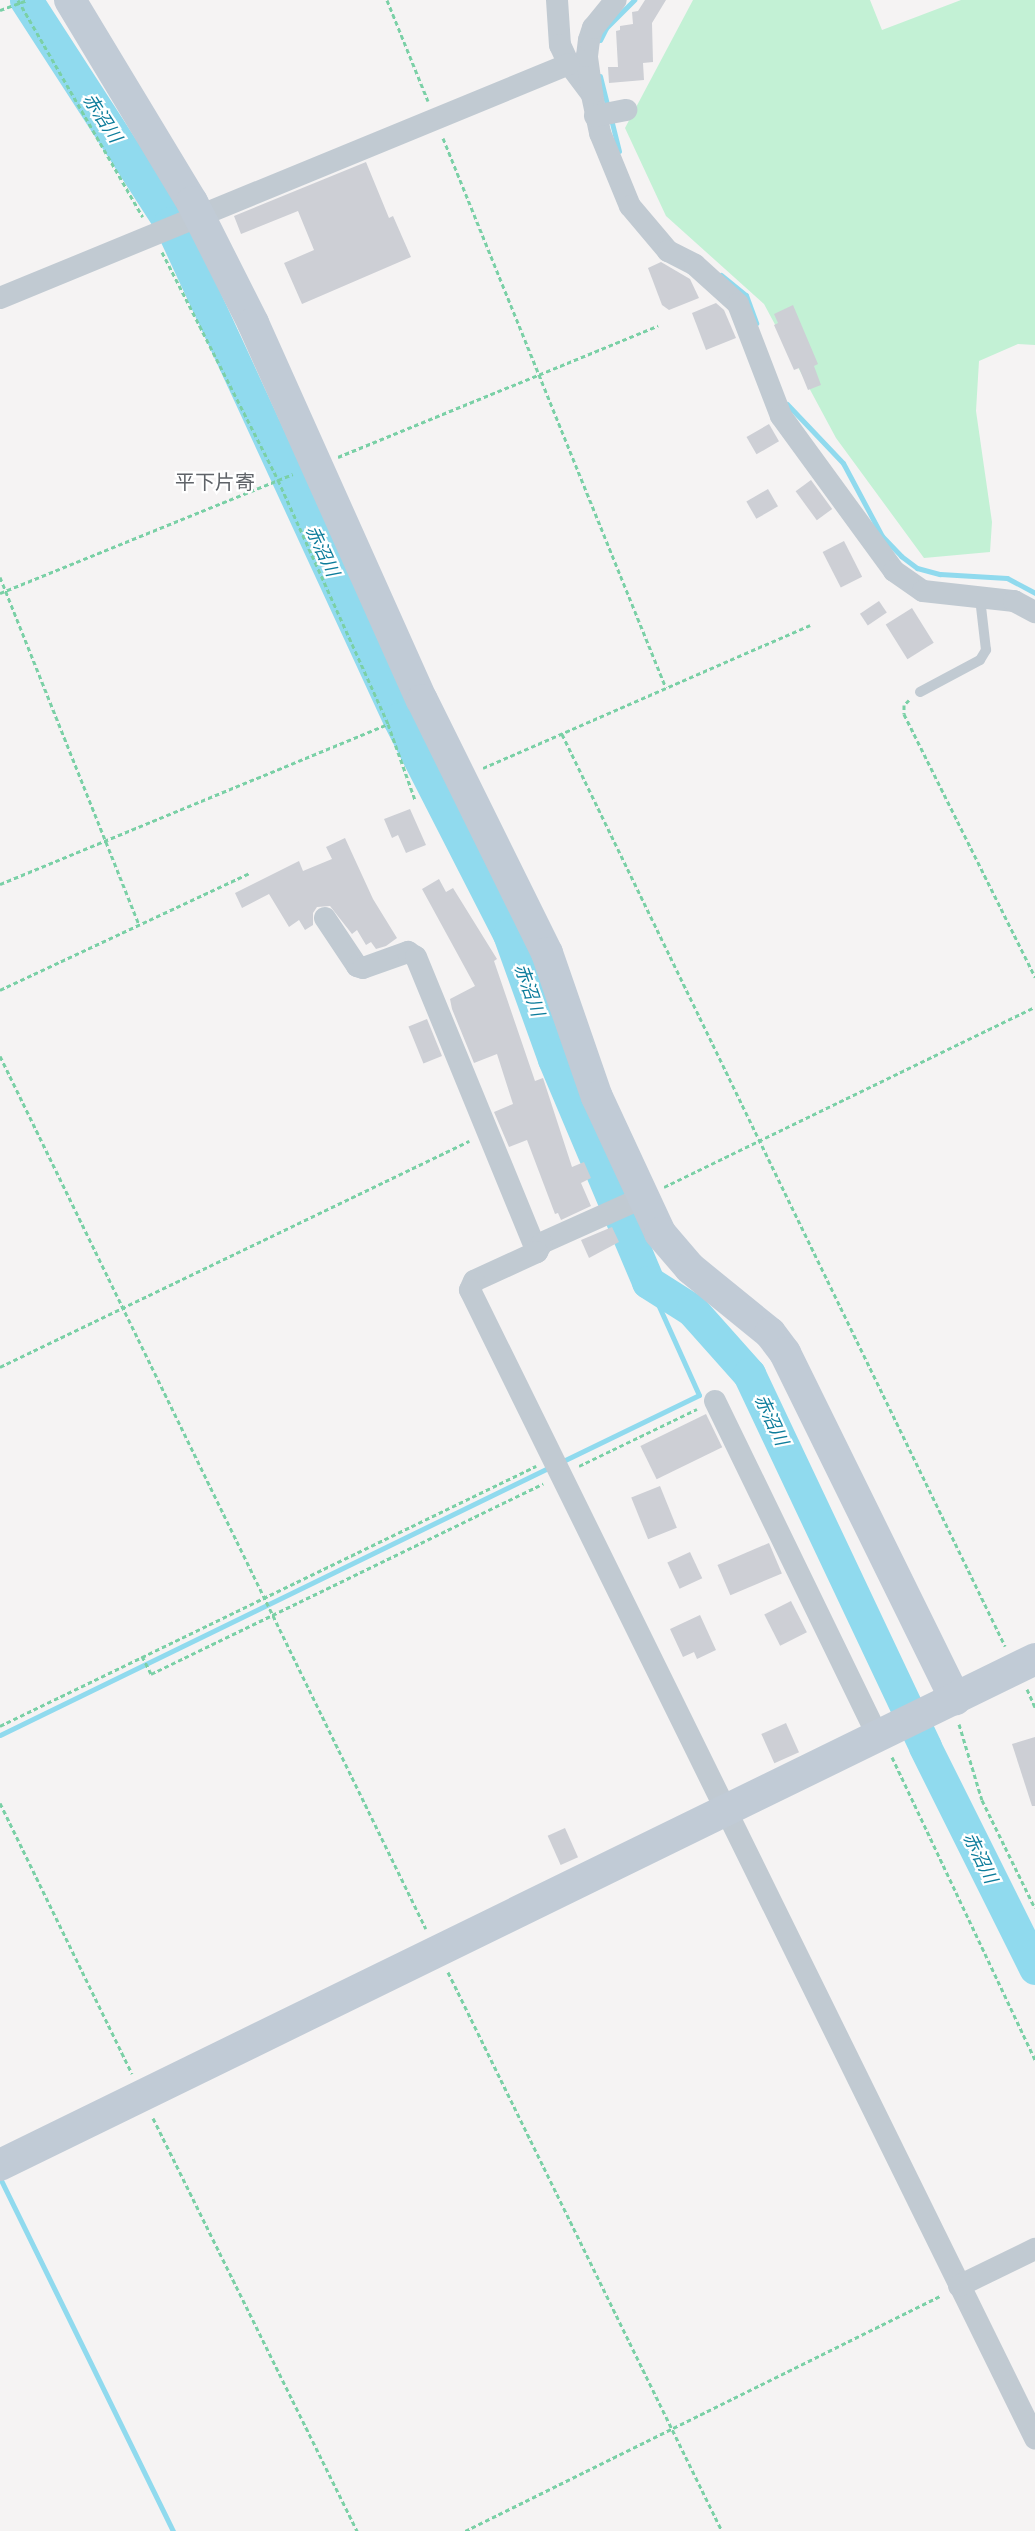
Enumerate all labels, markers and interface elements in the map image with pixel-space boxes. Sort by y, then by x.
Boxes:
water label: 赤沼川 [78,89,126,147]
district label: 平下片寄 [175,470,255,494]
water label: 赤沼川 [301,522,343,580]
water label: 赤沼川 [510,961,548,1019]
water label: 赤沼川 [750,1391,792,1449]
water label: 赤沼川 [958,1829,1002,1887]

